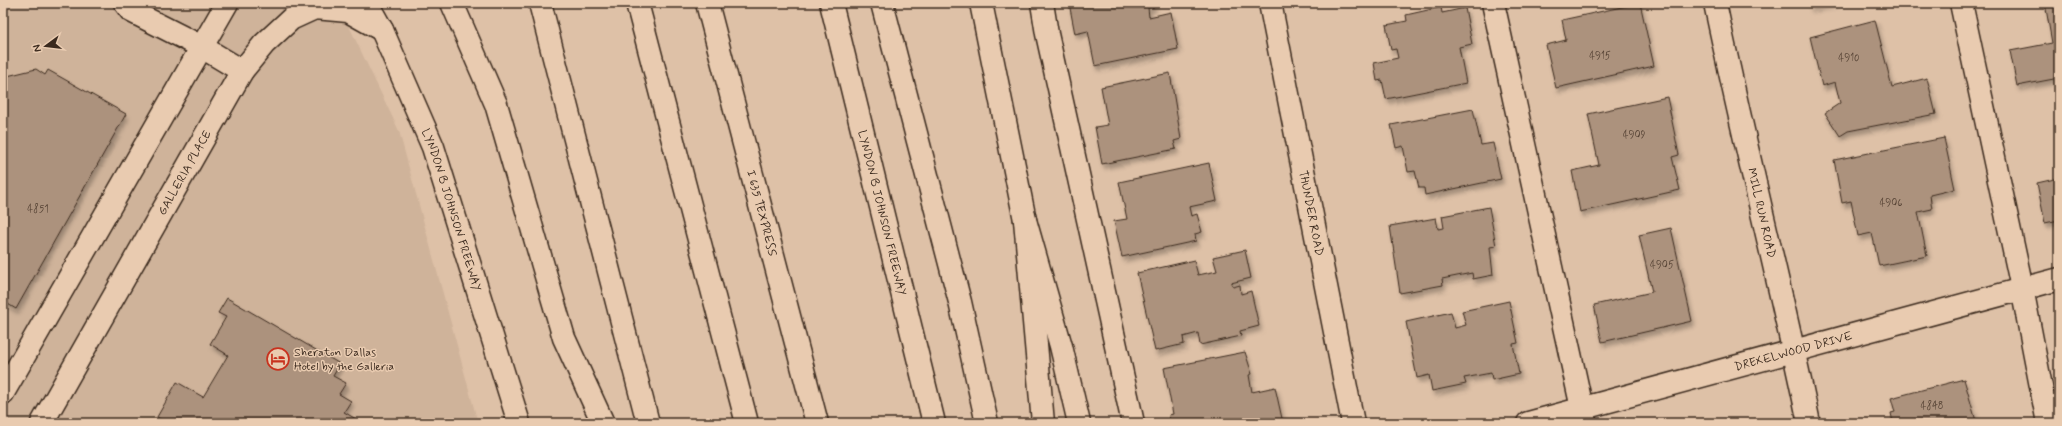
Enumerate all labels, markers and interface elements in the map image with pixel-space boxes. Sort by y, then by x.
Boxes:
north arrow [26,26,66,66]
text: N [30,43,45,54]
house number: 4915 [1589,50,1611,63]
house number: 4910 [1838,52,1860,65]
street label: LYNDON B JOHNSON FREEWAY [417,126,485,294]
street label: GALLERIA PLACE [155,128,216,218]
street label: LYNDON B JOHNSON FREEWAY [853,129,910,298]
house number: 4909 [1623,129,1645,142]
street label: MILL RUN ROAD [1743,166,1779,260]
street label: I 635 TEXPRESS [742,168,780,258]
street label: THUNDER ROAD [1294,169,1327,257]
house number: 4906 [1880,197,1902,210]
house number: 4851 [27,202,49,216]
house number: 4905 [1650,259,1674,272]
street label: DREXELWOOD DRIVE [1733,328,1855,376]
place label: Sheraton Dallas Hotel by the Galleria [294,345,394,375]
hotel icon: Sheraton Dallas Hotel by the Galleria [265,346,291,372]
house number: 4848 [1921,399,1943,413]

